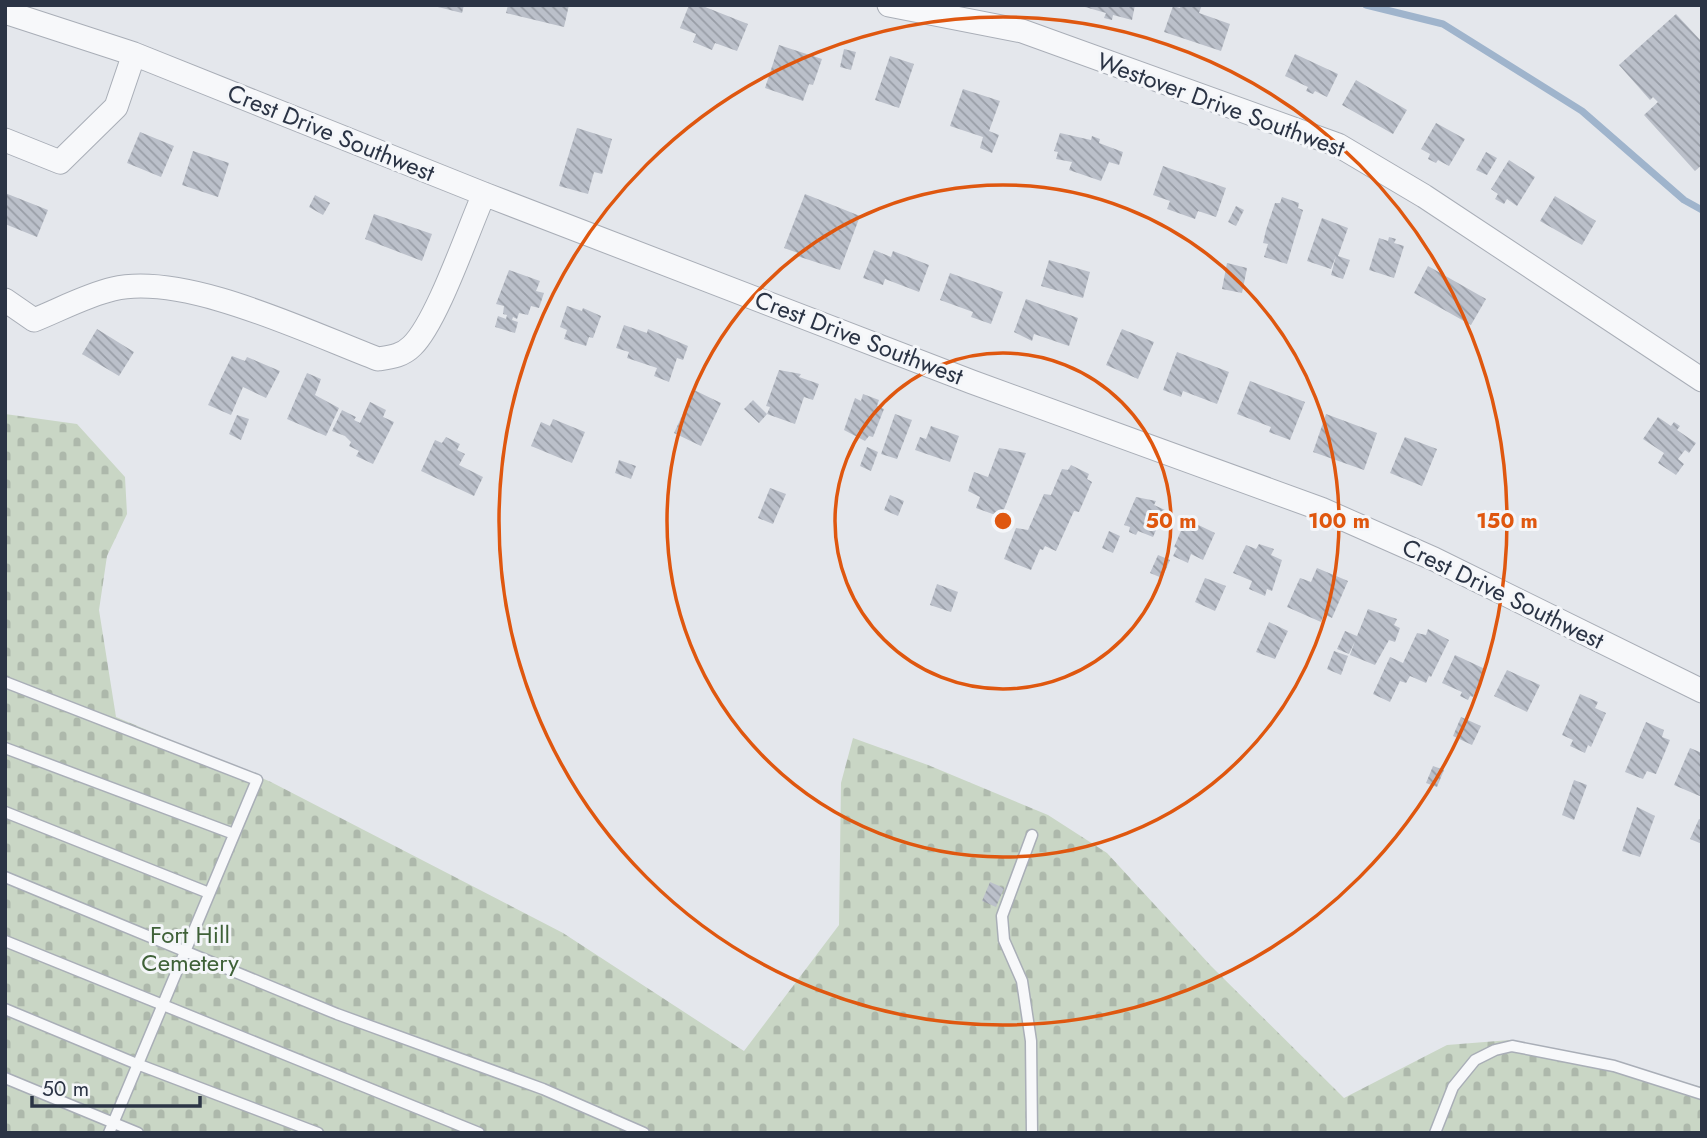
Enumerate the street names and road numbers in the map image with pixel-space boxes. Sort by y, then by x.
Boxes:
street label: Westover Drive Southwest [1092,43,1350,166]
street label: Crest Drive Southwest [222,75,440,190]
street label: Crest Drive Southwest [750,282,969,394]
street label: Crest Drive Southwest [1396,529,1610,658]

